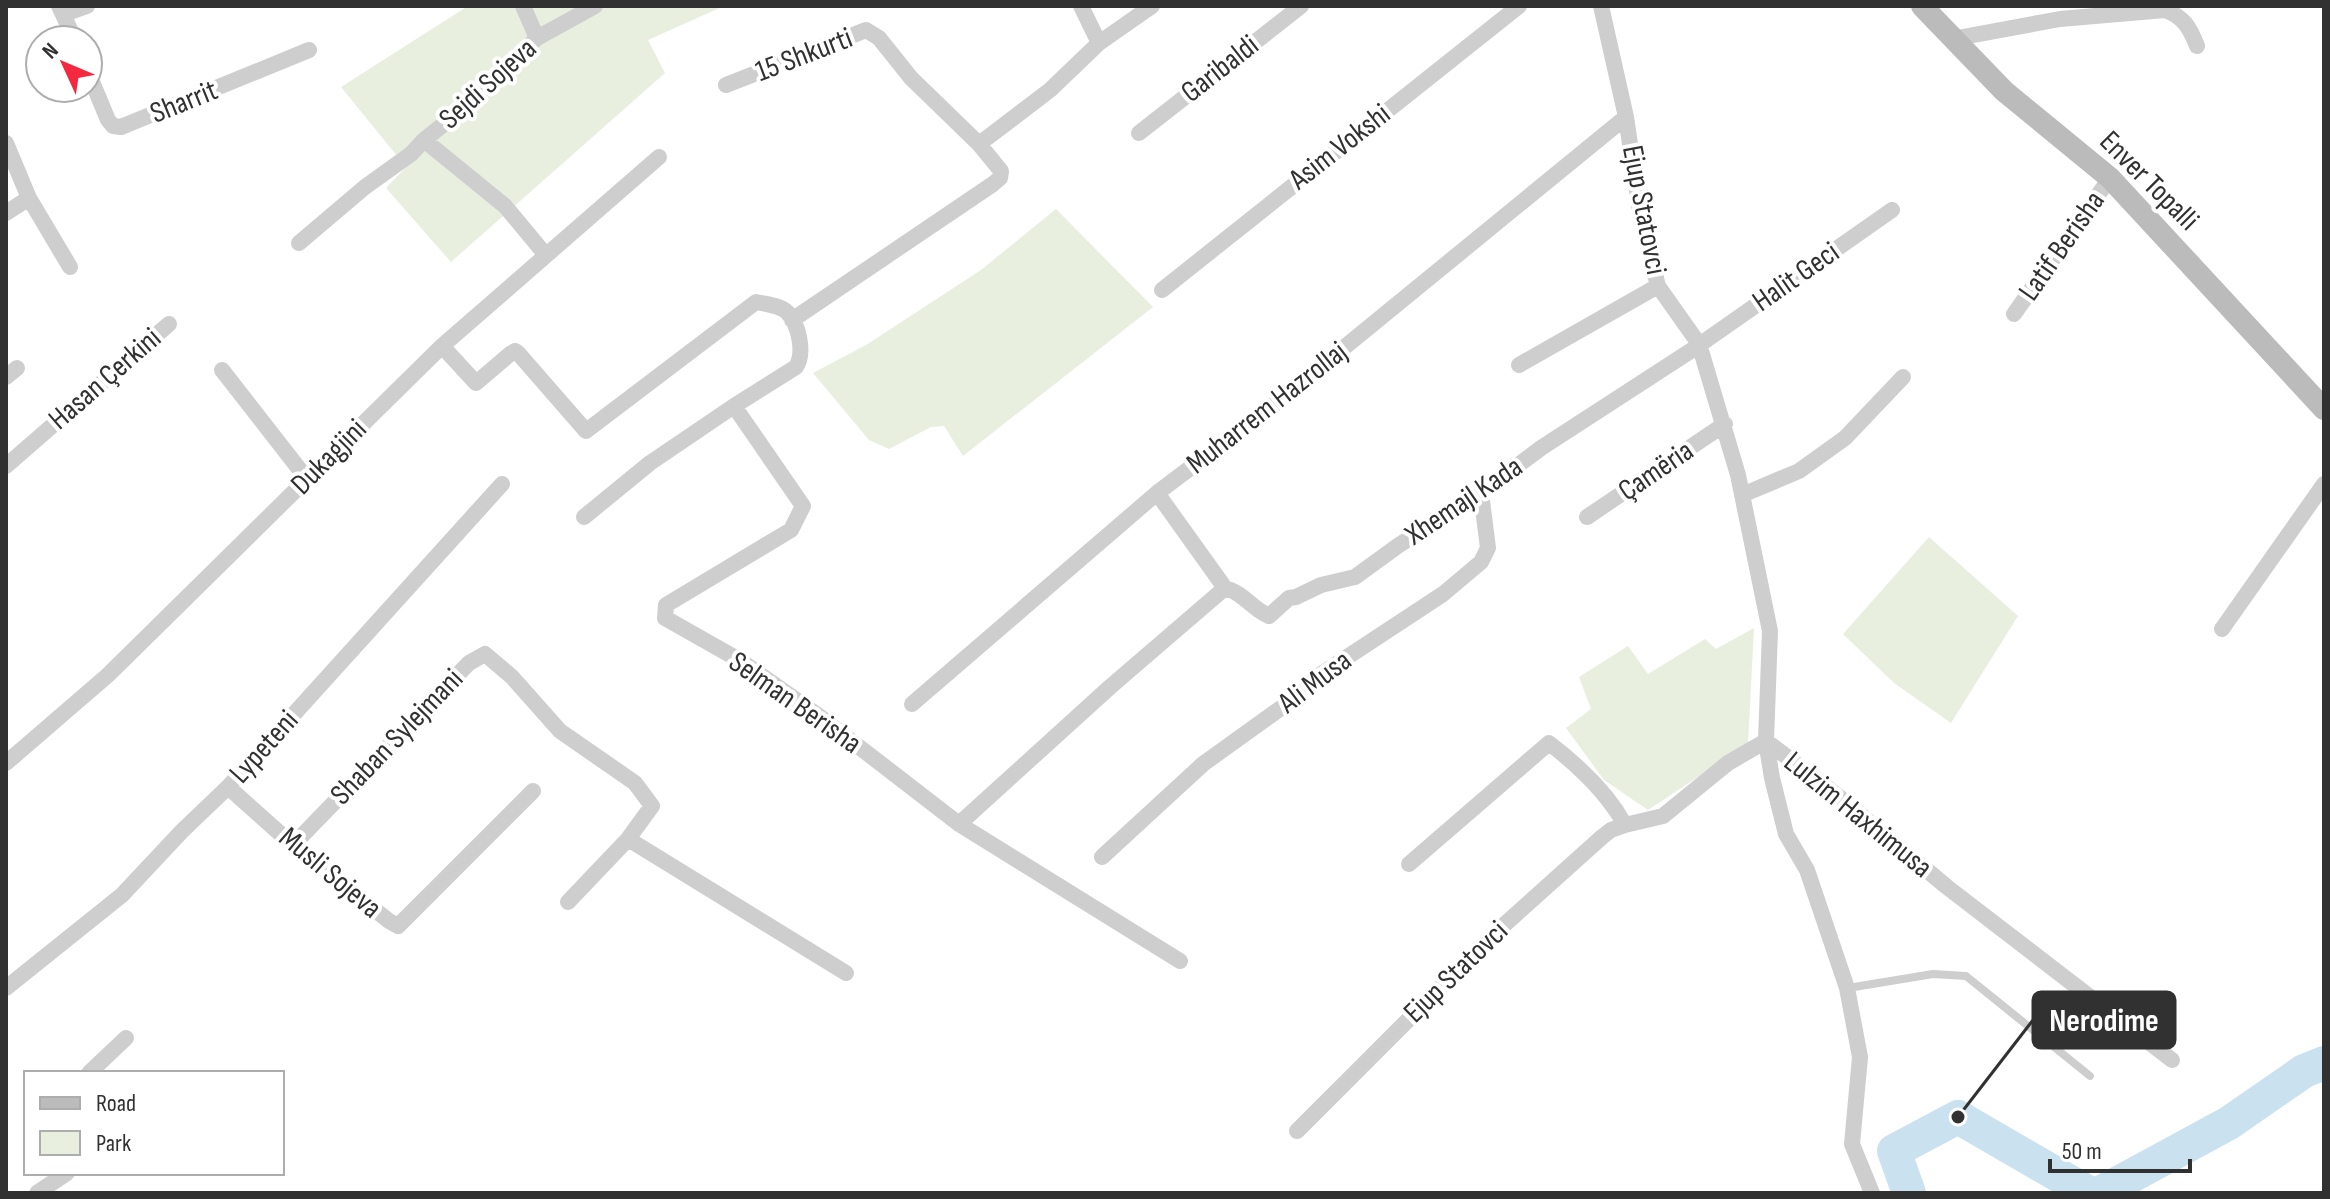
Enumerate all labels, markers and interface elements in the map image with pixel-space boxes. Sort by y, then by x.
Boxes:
street label: 15 Shkurti [751,20,857,90]
north arrow [24,24,104,104]
street label: Garibaldi [1174,28,1266,110]
street label: Sejdi Sojeva [432,31,544,137]
text: N [37,38,64,65]
street label: Sharrit [145,72,223,132]
street label: Asim Vokshi [1281,96,1398,198]
street label: Enver Topalli [2092,124,2206,238]
street label: Ejup Statovci [1614,142,1674,278]
street label: Latif Berisha [2011,184,2113,308]
street label: Halit Geci [1746,234,1846,320]
street label: Hasan Çerkini [41,320,169,438]
street label: Muharrem Hazrollaj [1180,334,1354,482]
street label: Dukagjini [284,412,374,502]
street label: Çamëria [1612,433,1700,509]
street label: Xhemajl Kada [1398,449,1529,554]
street label: Ali Musa [1270,643,1359,722]
street label: Selman Berisha [722,644,868,762]
street label: Shaban Sylejmani [323,661,471,813]
street label: Lypeteni [222,703,306,791]
street label: Lulzim Haxhimusa [1777,744,1939,886]
street label: Musli Sojeva [271,820,389,926]
street label: Ejup Statovci [1396,914,1516,1030]
callout: Nerodime [2033,992,2175,1048]
text: Nerodime [2049,1002,2159,1041]
legend [24,1071,284,1175]
text: Road [96,1089,136,1118]
scale bar [2050,1123,2190,1173]
text: Park [96,1129,131,1158]
text: 50 m [2062,1137,2102,1166]

